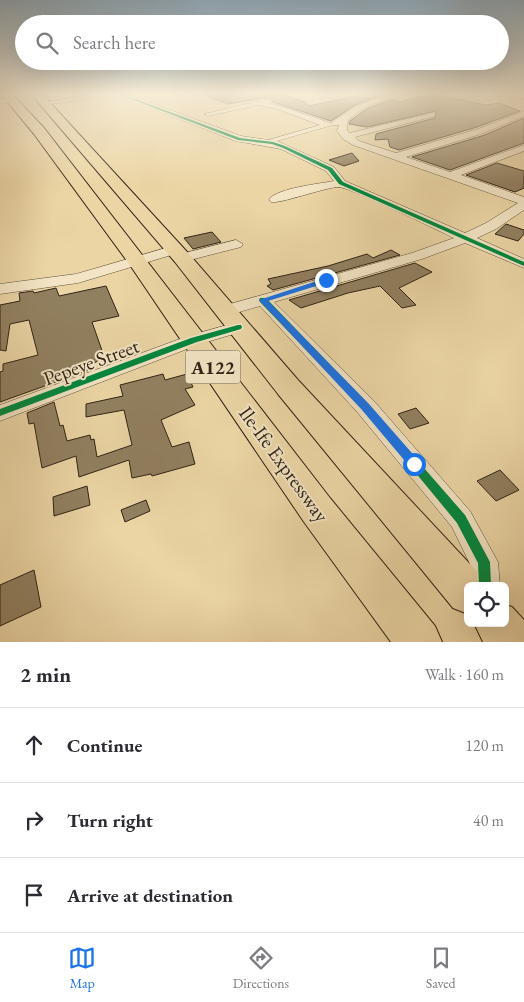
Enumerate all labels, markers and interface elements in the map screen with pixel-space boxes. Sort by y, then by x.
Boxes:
search box [15,15,509,70]
icon: search [33,29,61,57]
text: Search here [73,30,155,55]
route end [315,269,338,292]
street label: Pepeye Street [40,332,143,391]
road number: A122 [186,351,240,384]
street label: Ile-Ife Expressway [233,401,335,527]
route start [403,453,426,476]
map controls [464,582,509,627]
button: locate [464,582,509,627]
text: 2 min [20,661,71,688]
text: Walk · 160 m [425,664,504,685]
icon: ahead [20,731,48,759]
text: Continue [67,733,142,758]
text: 120 m [465,735,504,756]
icon: right [20,806,48,834]
text: Turn right [67,808,153,833]
text: 40 m [473,810,504,831]
icon: arrive [20,881,48,909]
text: Arrive at destination [67,883,233,908]
tab: Map [68,944,96,992]
tab: Directions [233,944,289,992]
tab: Saved [426,944,456,992]

